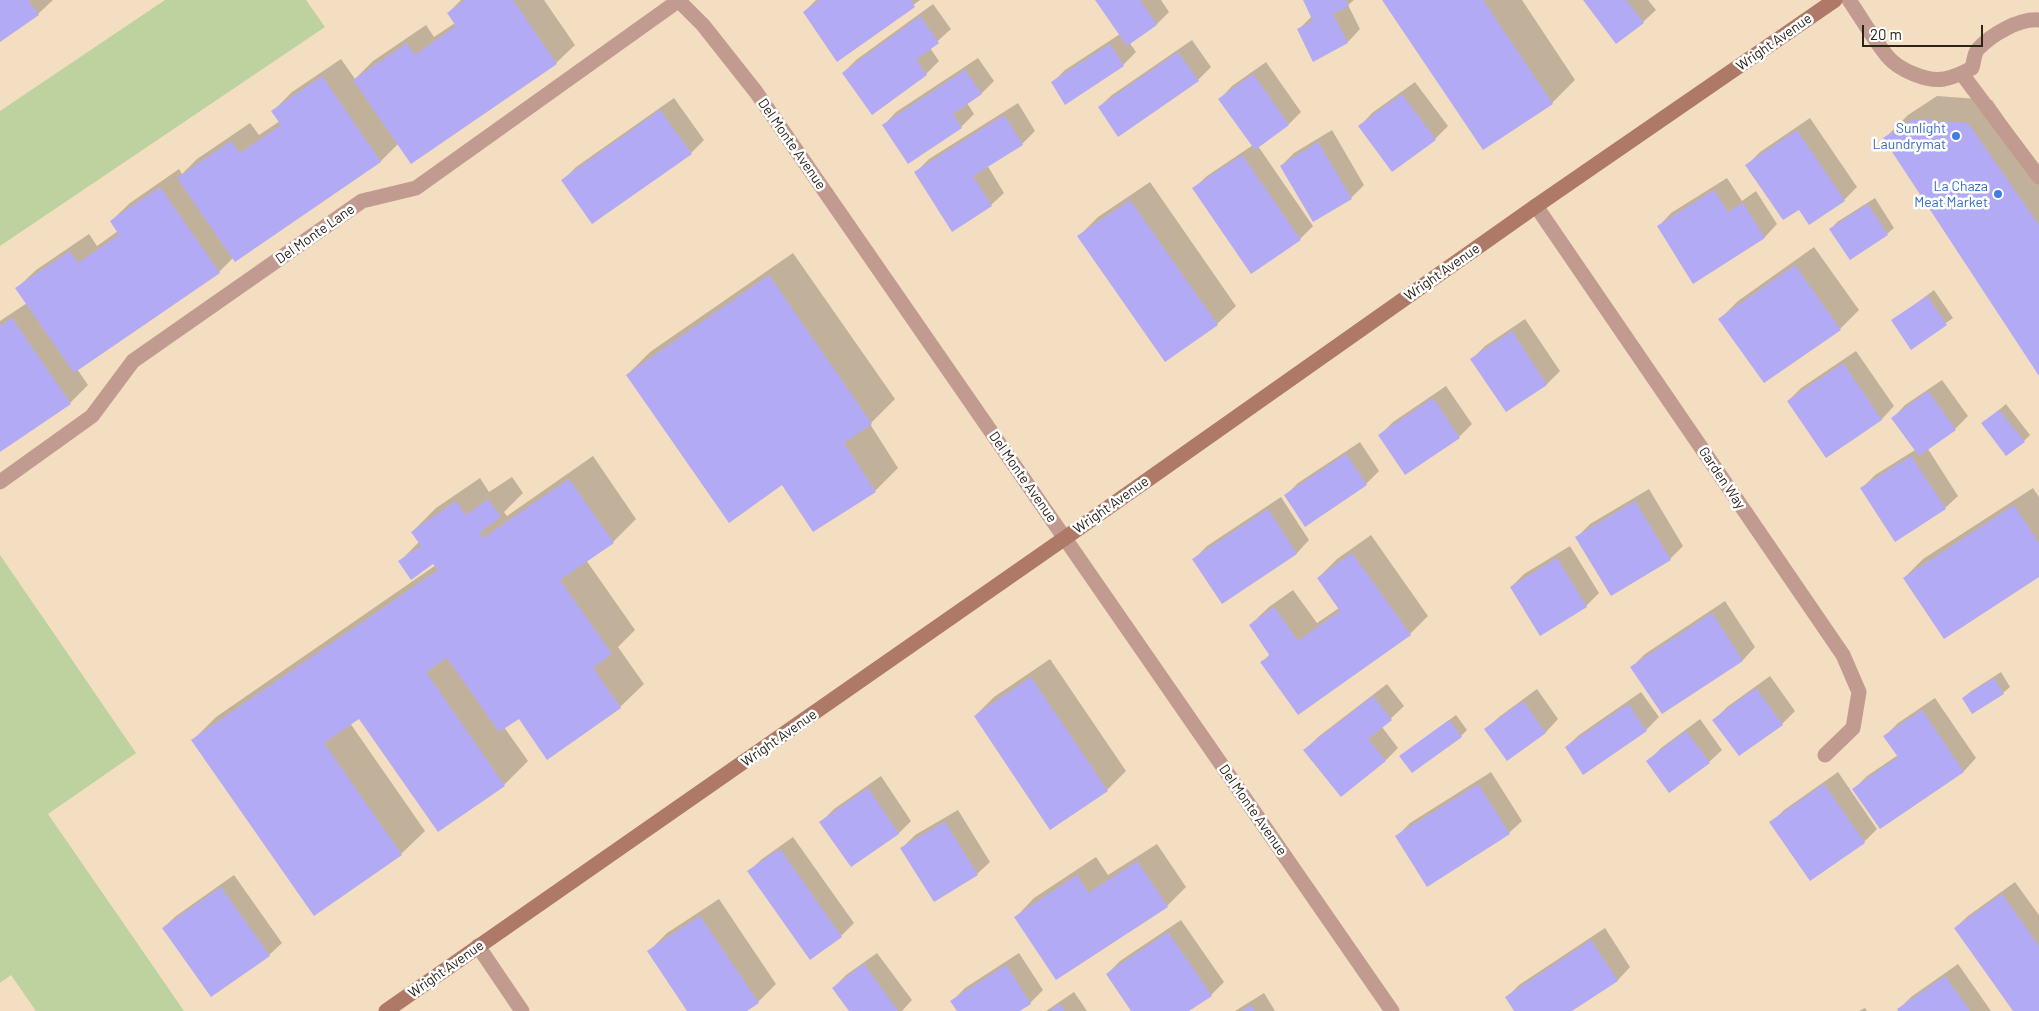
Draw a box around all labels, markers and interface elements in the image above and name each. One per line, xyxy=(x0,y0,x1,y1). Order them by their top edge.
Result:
street label: Wright Avenue xyxy=(1733,10,1815,74)
scale bar xyxy=(1864,15,1985,47)
text: 20 m xyxy=(1870,25,1902,43)
street label: Del Monte Avenue xyxy=(754,95,830,193)
place label: Sunlight Laundrymat xyxy=(1873,120,1946,152)
marker: Sunlight Laundrymat xyxy=(1950,130,1962,142)
place label: La Chaza Meat Market xyxy=(1914,178,1988,210)
marker: La Chaza Meat Market xyxy=(1992,188,2004,200)
street label: Del Monte Lane xyxy=(272,201,358,267)
street label: Wright Avenue xyxy=(1401,240,1483,304)
street label: Del Monte Avenue xyxy=(985,428,1061,526)
street label: Garden Way xyxy=(1695,444,1749,512)
street label: Wright Avenue xyxy=(1070,473,1152,537)
street label: Wright Avenue xyxy=(738,706,820,770)
street label: Del Monte Avenue xyxy=(1215,761,1291,859)
street label: Wright Avenue xyxy=(405,937,487,1001)

